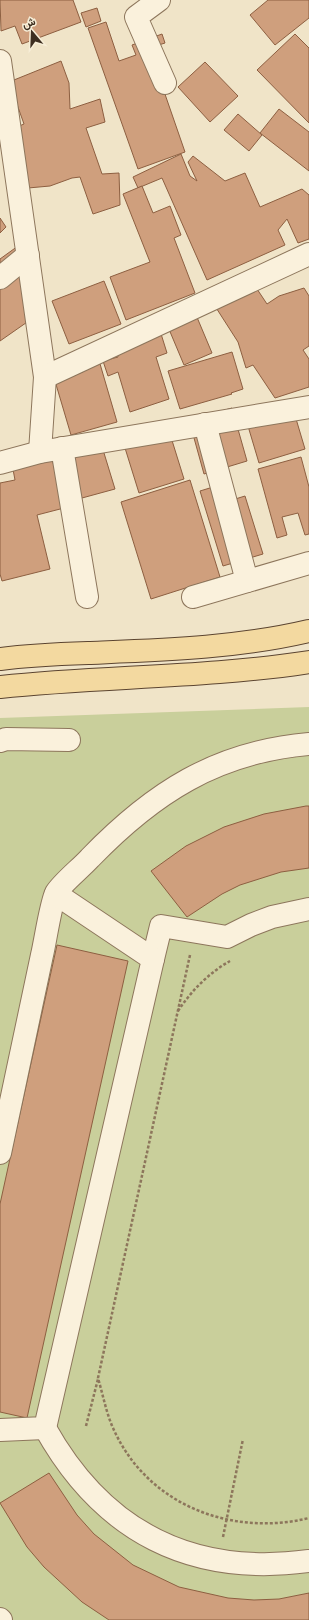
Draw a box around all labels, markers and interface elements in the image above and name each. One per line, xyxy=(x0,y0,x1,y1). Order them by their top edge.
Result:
north arrow xyxy=(12,12,52,52)
text: ش xyxy=(20,14,37,31)

